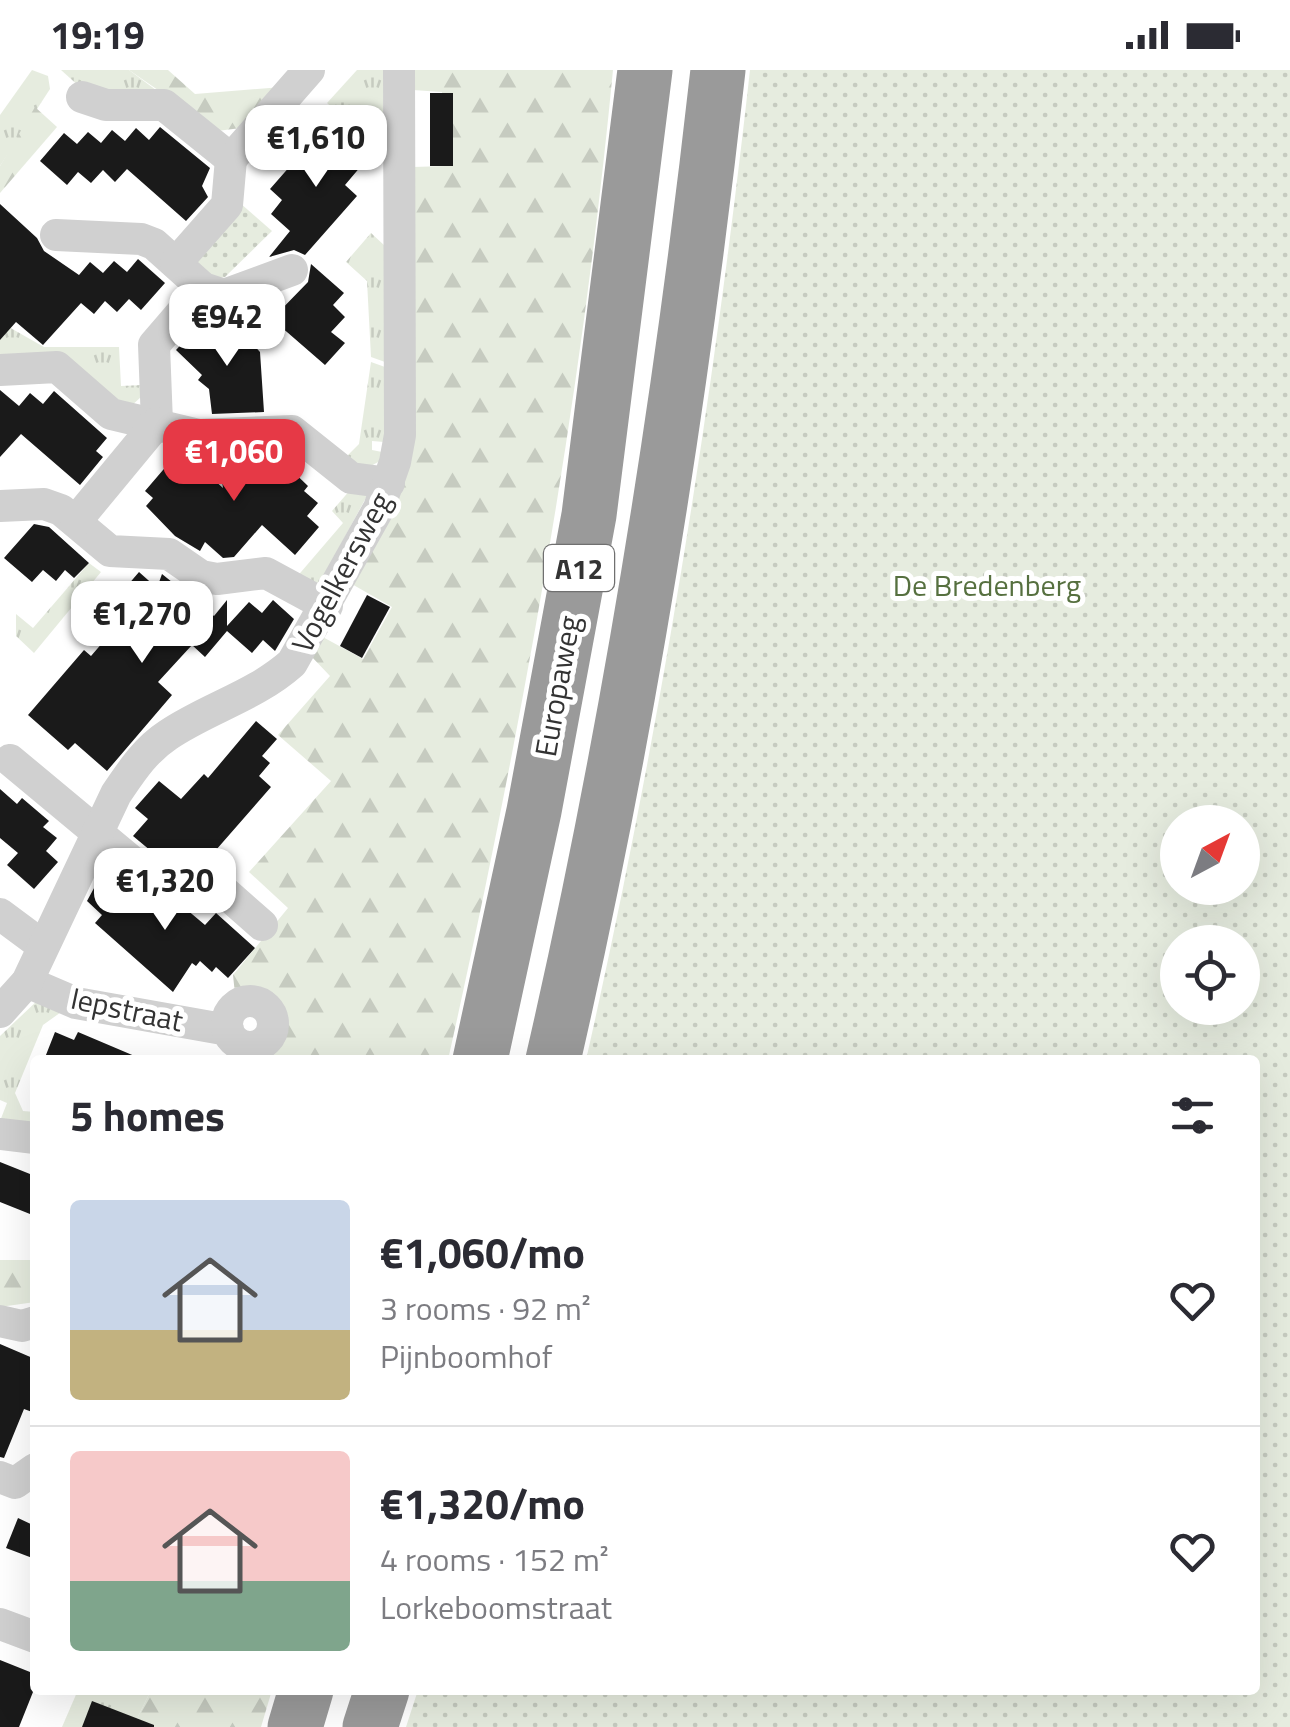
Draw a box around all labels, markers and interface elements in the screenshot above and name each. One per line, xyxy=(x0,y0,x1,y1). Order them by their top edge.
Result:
text: 19:19 xyxy=(50,6,145,64)
pin: €1,610 xyxy=(235,105,397,190)
text: €1,610 xyxy=(267,113,365,161)
pin: €942 xyxy=(168,284,286,369)
text: €942 xyxy=(191,292,263,340)
pin: €1,060 xyxy=(153,419,315,504)
text: €1,060 xyxy=(185,427,283,475)
street label: Vogelkersweg xyxy=(279,483,403,661)
road number: A12 xyxy=(544,545,614,591)
park label: De Bredenberg xyxy=(893,562,1081,608)
pin: €1,270 xyxy=(61,581,223,666)
text: €1,270 xyxy=(93,589,191,637)
street label: Europaweg xyxy=(522,612,592,760)
north arrow xyxy=(1160,805,1260,905)
map controls xyxy=(1160,805,1260,1025)
pin: €1,320 xyxy=(84,848,246,933)
text: €1,320 xyxy=(116,856,214,904)
button: locate xyxy=(1160,925,1260,1025)
street label: Iepstraat xyxy=(67,975,188,1043)
text: 5 homes xyxy=(70,1083,225,1147)
icon: filters xyxy=(1165,1088,1220,1143)
text: €1,060/mo xyxy=(380,1220,585,1284)
icon: home xyxy=(150,1240,270,1360)
icon: heart xyxy=(1165,1273,1220,1328)
text: 3 rooms · 92 m² xyxy=(380,1284,591,1332)
text: Pijnboomhof xyxy=(380,1332,552,1380)
text: €1,320/mo xyxy=(380,1471,585,1535)
icon: home xyxy=(150,1491,270,1611)
icon: heart xyxy=(1165,1524,1220,1579)
text: 4 rooms · 152 m² xyxy=(380,1535,609,1583)
text: Lorkeboomstraat xyxy=(380,1583,612,1631)

